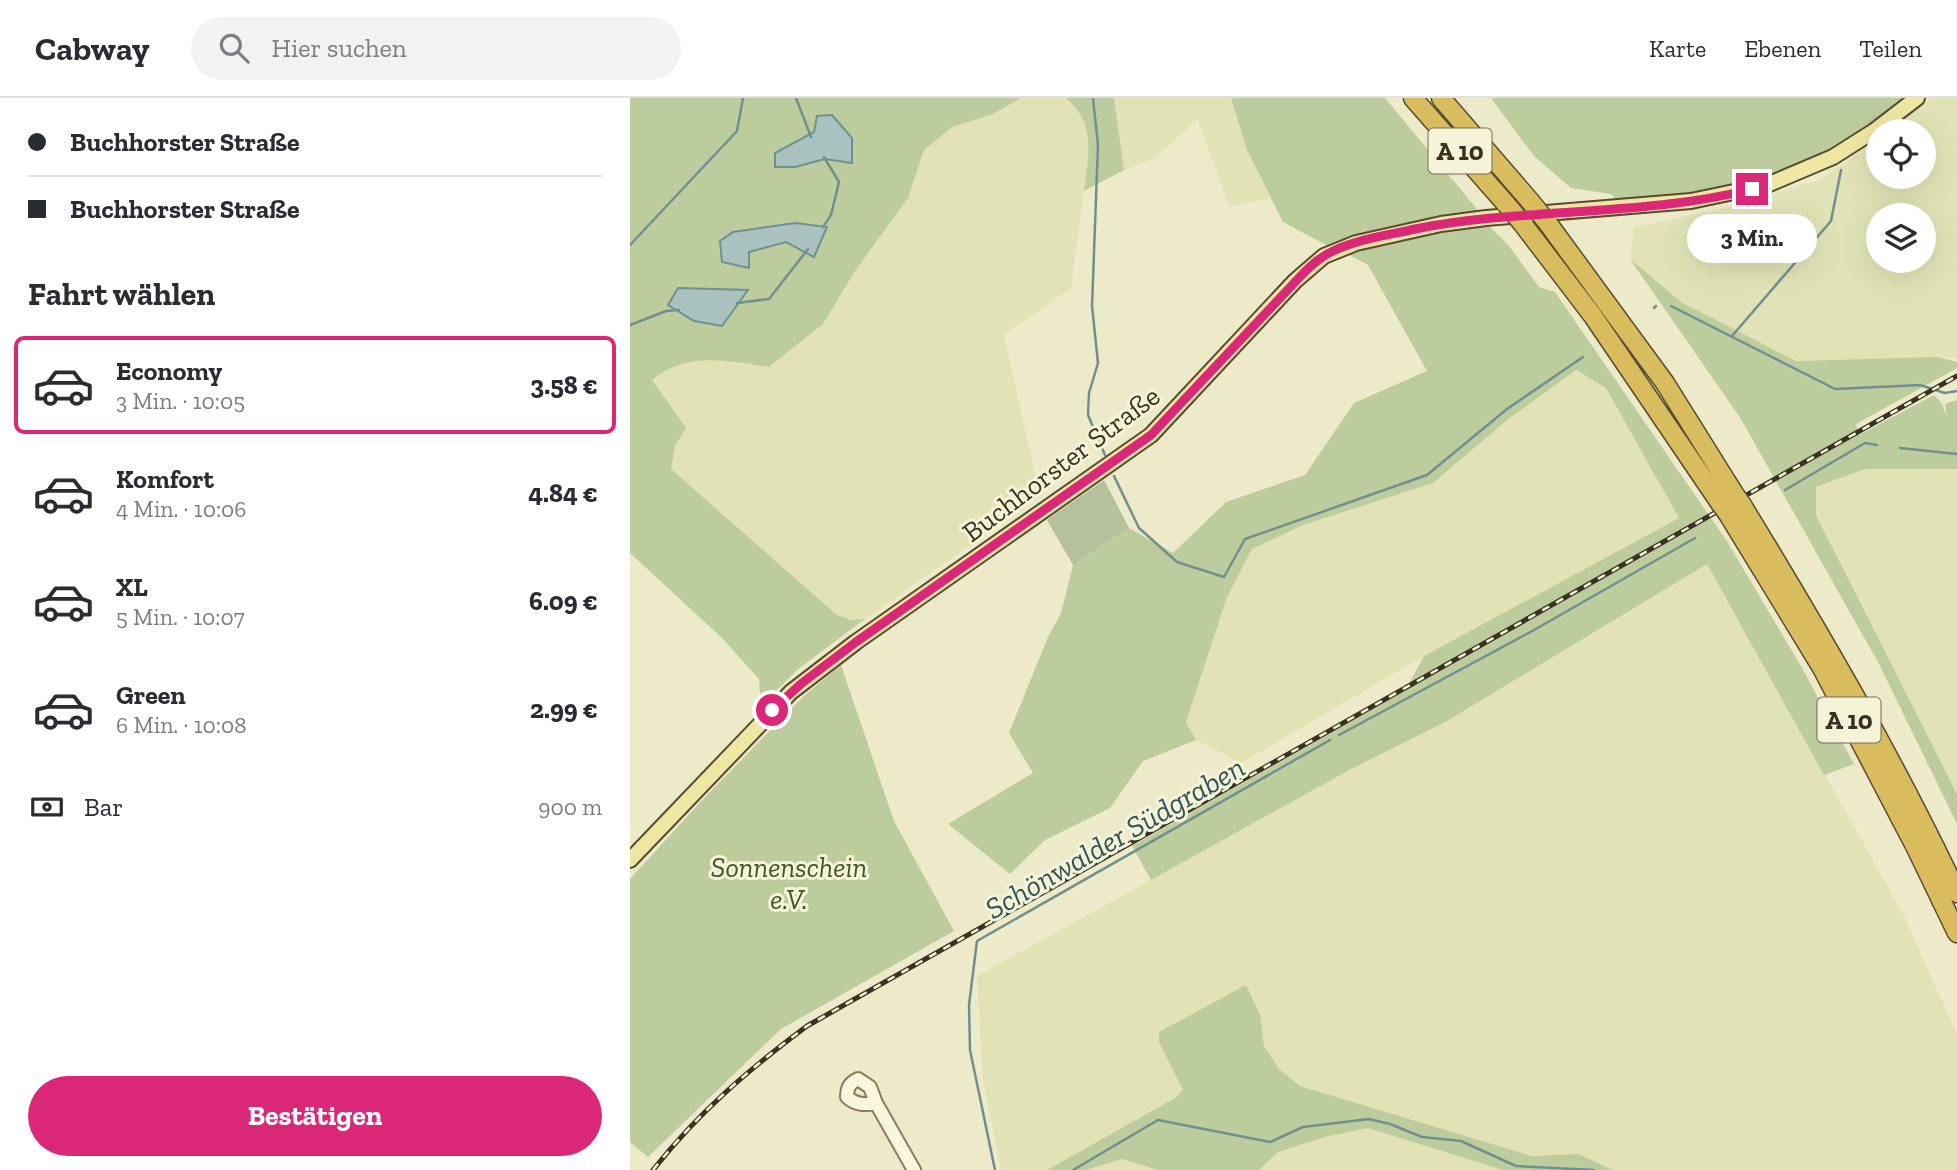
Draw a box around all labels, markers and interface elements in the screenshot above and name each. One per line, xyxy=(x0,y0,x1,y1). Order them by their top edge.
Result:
search box xyxy=(191,17,681,80)
text: Cabway xyxy=(35,29,149,68)
icon: search xyxy=(215,29,253,67)
text: Hier suchen xyxy=(271,32,407,64)
text: Karte xyxy=(1649,34,1706,63)
text: Ebenen xyxy=(1744,34,1821,63)
text: Teilen xyxy=(1859,34,1922,63)
map controls xyxy=(1866,119,1936,273)
button: locate xyxy=(1866,119,1936,189)
text: Buchhorster Straße xyxy=(70,126,299,158)
road number: A 10 xyxy=(1428,128,1492,174)
route end xyxy=(1736,173,1768,205)
text: Buchhorster Straße xyxy=(70,193,299,225)
button: layers xyxy=(1866,203,1936,273)
callout: 3 Min. xyxy=(1687,214,1817,262)
text: 3 Min. xyxy=(1721,224,1783,252)
text: Fahrt wählen xyxy=(28,275,215,313)
icon: car xyxy=(32,354,95,417)
text: Economy xyxy=(116,355,222,387)
text: 3.58 € xyxy=(530,369,598,401)
street label: Buchhorster Straße xyxy=(956,379,1166,549)
text: 3 Min. · 10:05 xyxy=(116,387,245,415)
icon: car xyxy=(32,462,95,525)
text: Komfort xyxy=(116,463,214,495)
text: 4.84 € xyxy=(528,477,598,509)
text: 4 Min. · 10:06 xyxy=(116,495,247,523)
icon: car xyxy=(32,570,95,633)
text: XL xyxy=(116,571,148,603)
text: 6.09 € xyxy=(529,585,598,617)
text: 5 Min. · 10:07 xyxy=(116,603,245,631)
icon: car xyxy=(32,678,95,741)
text: Green xyxy=(116,679,186,711)
text: 2.99 € xyxy=(530,693,598,725)
route start xyxy=(756,694,788,726)
road number: A 10 xyxy=(1818,698,1880,742)
text: 6 Min. · 10:08 xyxy=(116,711,247,739)
water label: Schönwalder Südgraben xyxy=(979,749,1251,927)
icon: cash xyxy=(28,788,66,826)
text: Bar xyxy=(84,791,123,823)
text: 900 m xyxy=(538,793,602,821)
park label: Sonnenschein e.V. xyxy=(711,851,867,916)
button: Bestätigen xyxy=(28,1076,602,1156)

